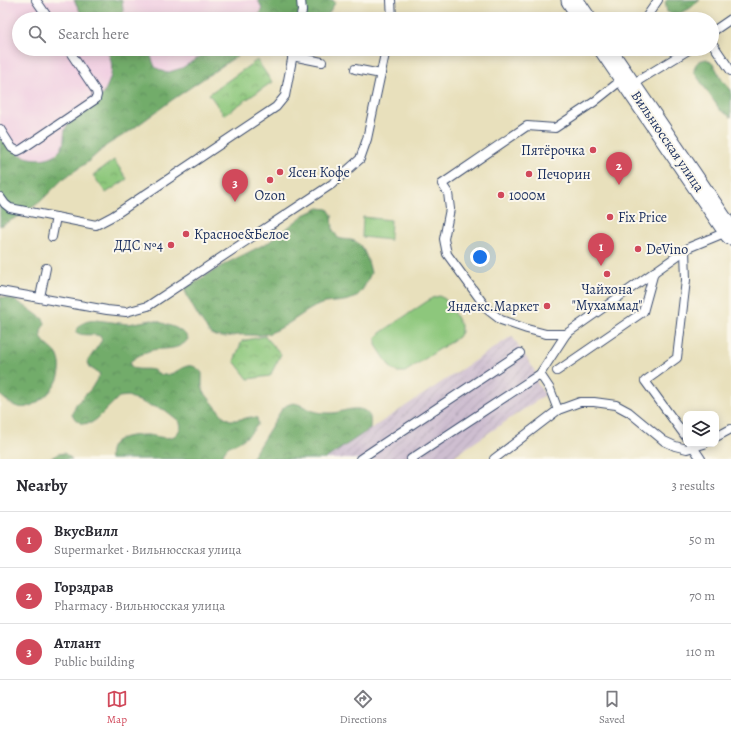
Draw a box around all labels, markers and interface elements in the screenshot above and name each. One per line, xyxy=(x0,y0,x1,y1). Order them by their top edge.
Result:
search box xyxy=(12,12,719,56)
icon: search xyxy=(26,23,48,45)
text: Search here xyxy=(58,24,129,44)
street label: Вильнюсская улица xyxy=(627,87,709,196)
place label: Пятёрочка xyxy=(521,141,586,160)
marker: Пятёрочка xyxy=(588,145,598,155)
pin: 2 xyxy=(606,152,632,185)
place label: Ясен Кофе xyxy=(288,163,350,182)
place label: Печорин xyxy=(537,165,591,184)
marker: Ясен Кофе xyxy=(275,167,285,177)
pin: 3 xyxy=(222,169,248,202)
marker: Печорин xyxy=(524,169,534,179)
marker: Ozon xyxy=(265,175,275,185)
place label: Ozon xyxy=(255,186,286,205)
place label: 1000м xyxy=(509,186,546,205)
marker: 1000м xyxy=(496,190,506,200)
place label: Fix Price xyxy=(618,208,667,227)
marker: Fix Price xyxy=(605,212,615,222)
place label: Красное&Белое xyxy=(194,225,289,244)
marker: Красное&Белое xyxy=(181,229,191,239)
pin: 1 xyxy=(588,233,614,266)
place label: ДДС №4 xyxy=(114,236,163,255)
marker: ДДС №4 xyxy=(166,240,176,250)
place label: DeVino xyxy=(646,240,688,259)
marker: DeVino xyxy=(633,244,643,254)
your location xyxy=(470,247,490,267)
marker: Чайхона "Мухаммад" xyxy=(602,269,612,279)
place label: Чайхона "Мухаммад" xyxy=(572,280,642,315)
place label: Яндекс.Маркет xyxy=(447,297,539,316)
marker: Яндекс.Маркет xyxy=(542,301,552,311)
map controls xyxy=(683,411,719,447)
button: layers xyxy=(683,411,719,447)
text: Nearby xyxy=(16,474,67,497)
text: 3 results xyxy=(671,477,715,494)
text: ВкусВилл xyxy=(54,521,118,541)
text: 1 xyxy=(27,531,31,548)
text: 50 m xyxy=(689,531,715,548)
text: Supermarket · Вильнюсская улица xyxy=(54,541,242,558)
text: Горздрав xyxy=(54,577,113,597)
text: 2 xyxy=(26,587,32,604)
text: 70 m xyxy=(689,587,715,604)
text: Pharmacy · Вильнюсская улица xyxy=(54,597,225,614)
text: Атлант xyxy=(54,633,101,653)
text: 3 xyxy=(26,643,32,660)
text: 110 m xyxy=(686,643,715,660)
text: Public building xyxy=(54,653,134,670)
tab: Map xyxy=(106,688,128,727)
tab: Directions xyxy=(340,688,387,727)
tab: Saved xyxy=(599,688,625,727)

